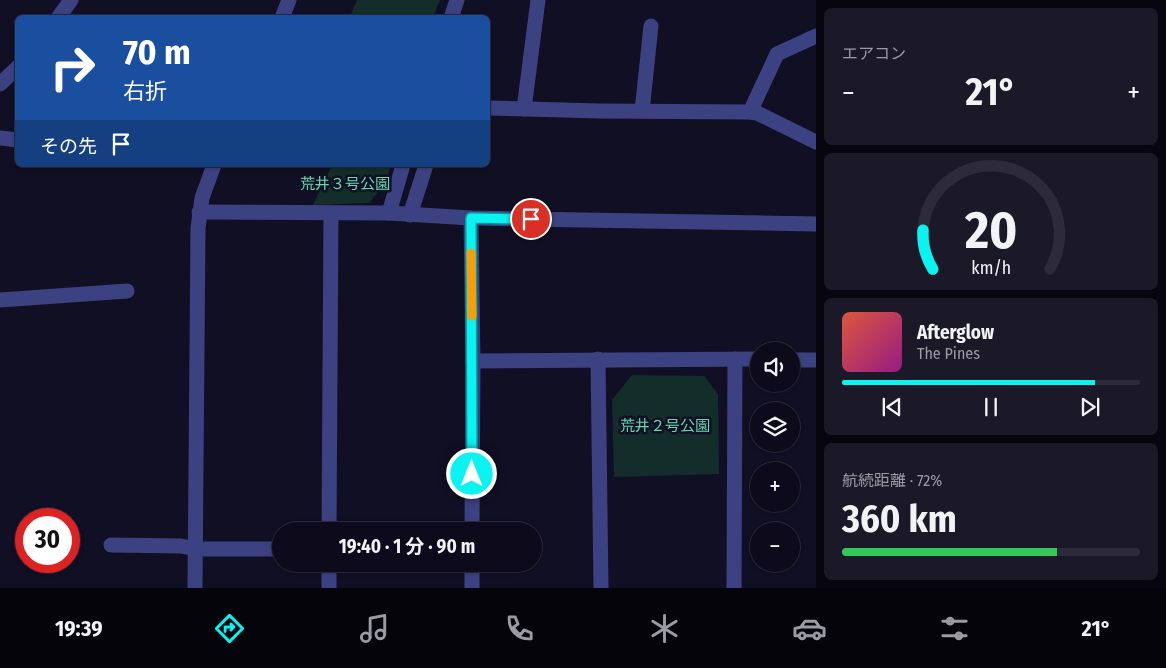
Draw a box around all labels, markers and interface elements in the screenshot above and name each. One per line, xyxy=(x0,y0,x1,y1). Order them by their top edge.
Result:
text: 70 m xyxy=(123,31,191,73)
icon: right xyxy=(40,35,105,100)
text: エアコン xyxy=(842,44,906,63)
text: 21° xyxy=(966,69,1016,115)
text: − xyxy=(842,76,855,109)
text: + xyxy=(1127,76,1140,109)
text: 右折 xyxy=(123,78,167,105)
icon: arrive xyxy=(107,130,135,158)
text: その先 xyxy=(40,135,97,158)
park label: 荒井３号公園 xyxy=(300,175,390,193)
pin xyxy=(510,198,552,240)
text: 20 xyxy=(964,199,1017,262)
icon: arrive xyxy=(517,205,545,233)
text: km/h xyxy=(971,257,1011,279)
text: Afterglow xyxy=(917,321,994,344)
map controls xyxy=(750,342,800,572)
button: sound xyxy=(750,342,800,392)
text: The Pines xyxy=(917,344,980,363)
icon: previous xyxy=(878,393,906,421)
icon: pause xyxy=(977,393,1005,421)
icon: next xyxy=(1076,393,1104,421)
button: layers xyxy=(750,402,800,452)
park label: 荒井２号公園 xyxy=(620,417,710,435)
position arrow xyxy=(445,447,497,499)
button: + xyxy=(750,462,800,512)
text: 航続距離 · 72% xyxy=(842,471,942,490)
text: 360 km xyxy=(842,496,957,542)
speed limit sign: 30 xyxy=(15,508,80,573)
button: − xyxy=(750,522,800,572)
text: 19:40 · 1 分 · 90 m xyxy=(339,535,475,558)
icon: directions xyxy=(212,611,247,646)
icon: music xyxy=(357,611,392,646)
icon: phone xyxy=(502,611,537,646)
icon: climate xyxy=(647,611,682,646)
icon: car xyxy=(792,611,827,646)
icon: filters xyxy=(937,611,972,646)
text: 19:39 xyxy=(55,615,103,642)
text: 21° xyxy=(1082,615,1111,642)

